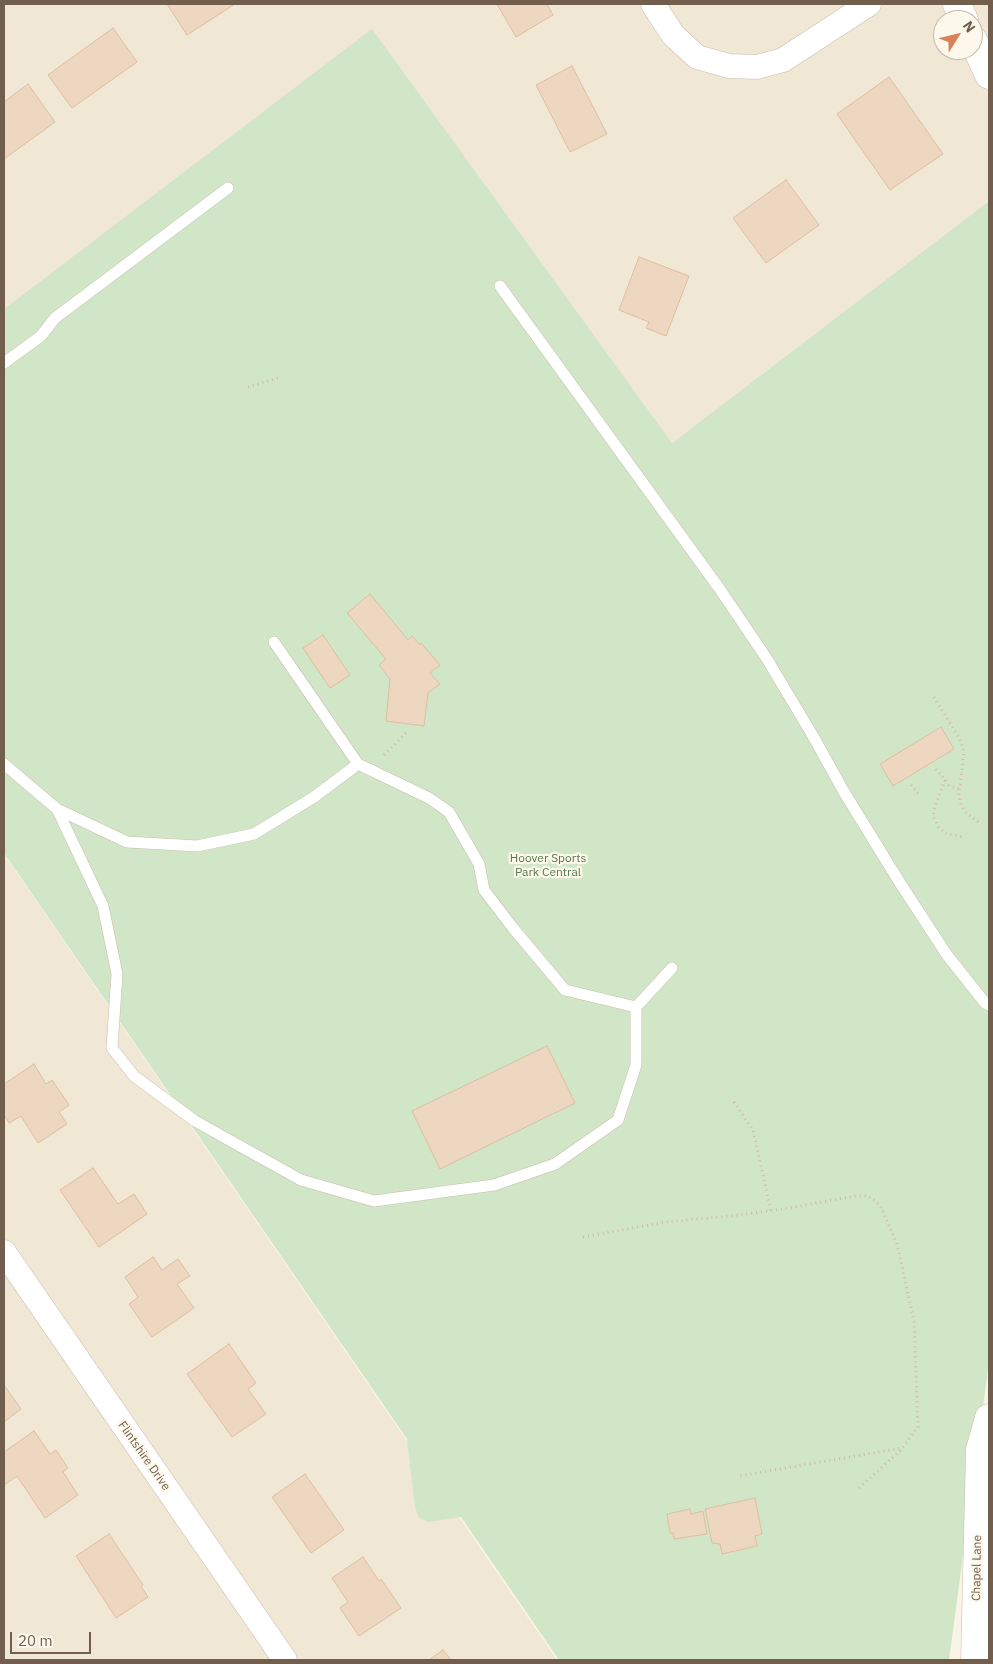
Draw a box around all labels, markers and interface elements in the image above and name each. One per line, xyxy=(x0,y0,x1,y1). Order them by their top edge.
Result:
north arrow xyxy=(933,10,983,60)
text: N xyxy=(959,17,980,36)
park label: Hoover Sports Park Central xyxy=(510,852,586,880)
street label: Flintshire Drive xyxy=(115,1419,173,1493)
street label: Chapel Lane xyxy=(969,1535,985,1601)
scale bar xyxy=(12,1622,94,1654)
text: 20 m xyxy=(18,1631,53,1650)

